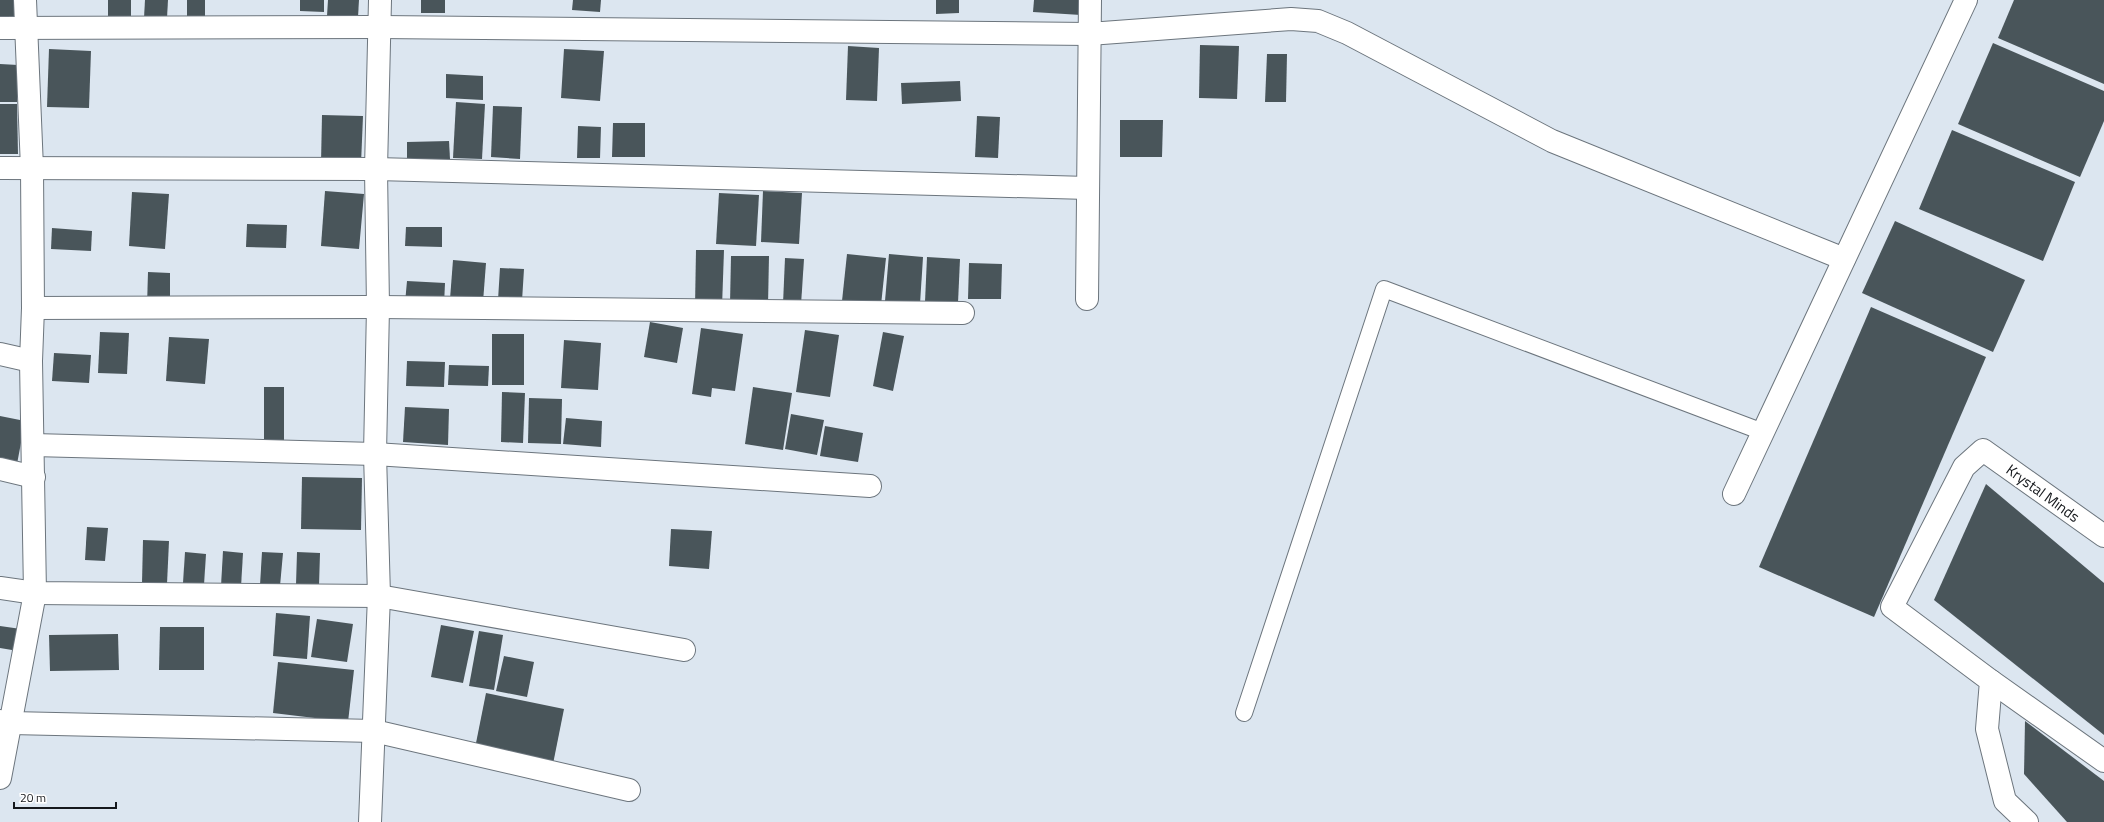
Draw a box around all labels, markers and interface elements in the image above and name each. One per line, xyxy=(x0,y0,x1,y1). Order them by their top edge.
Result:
street label: Krystal Minds xyxy=(2001,458,2085,528)
scale bar xyxy=(14,784,116,810)
text: 20 m xyxy=(20,788,46,807)

